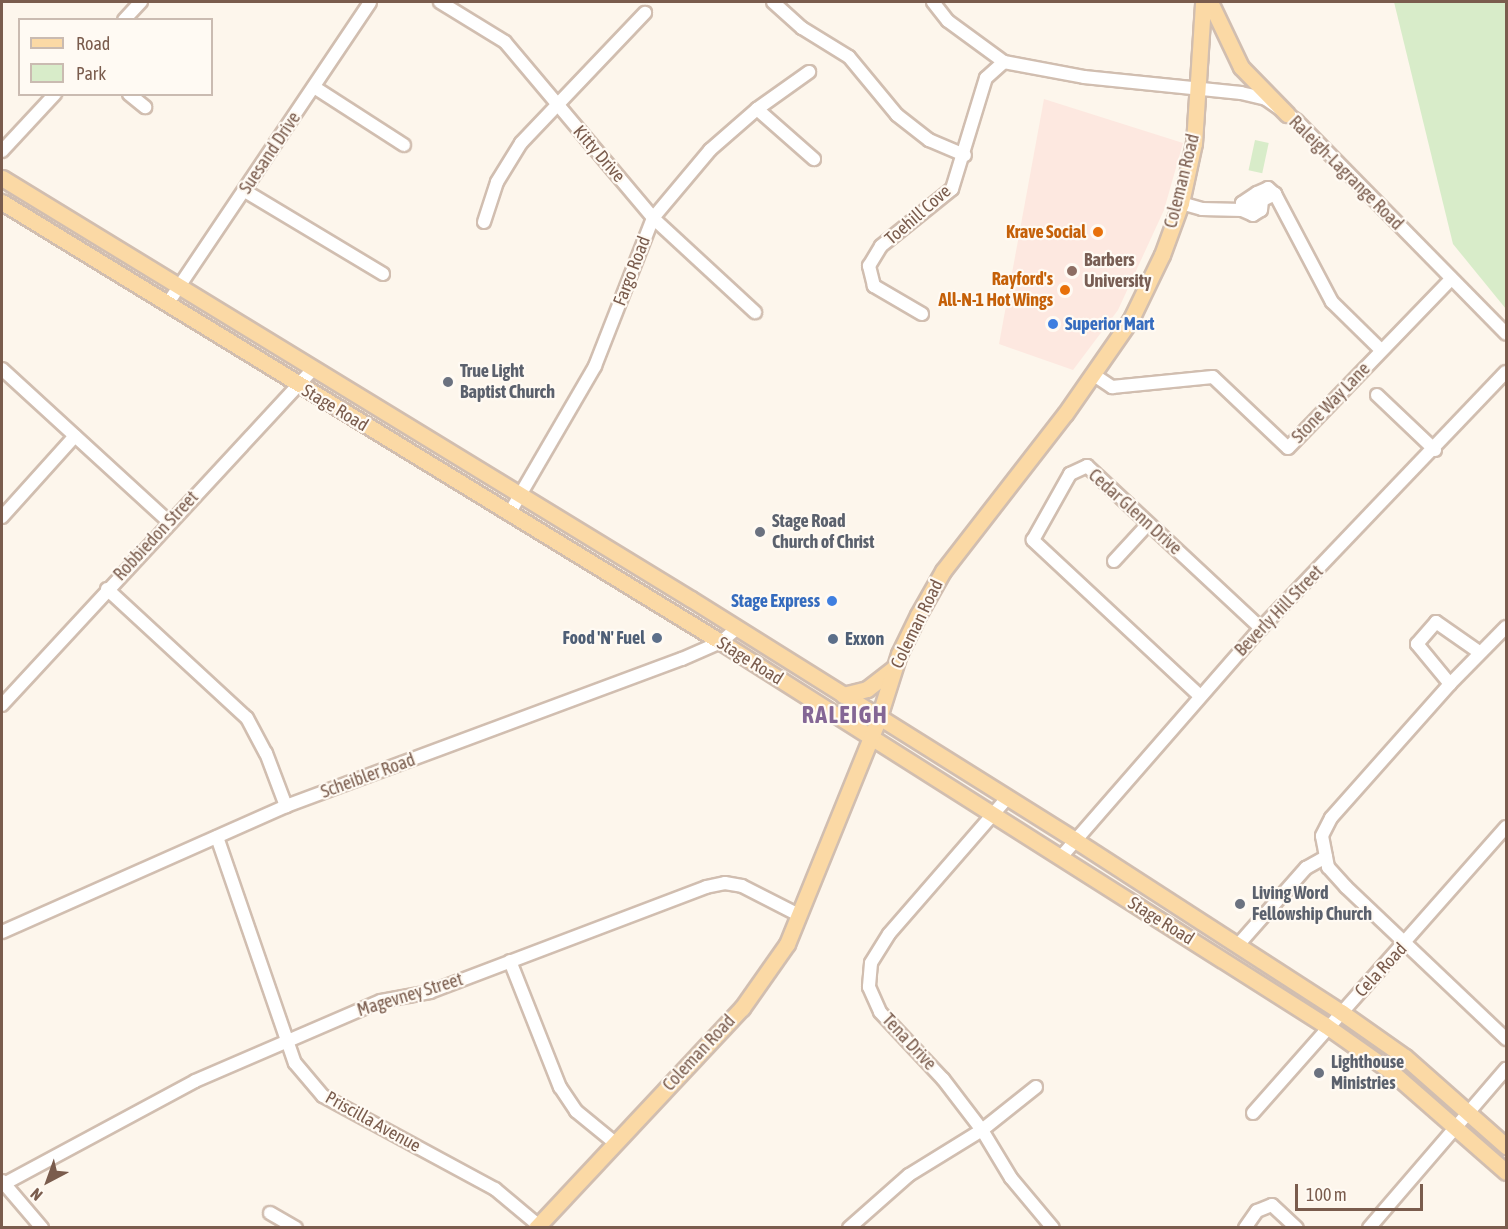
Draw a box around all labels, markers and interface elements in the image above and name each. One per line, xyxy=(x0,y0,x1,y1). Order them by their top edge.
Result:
legend xyxy=(18,18,213,96)
text: Road xyxy=(76,33,110,54)
text: Park xyxy=(76,63,106,84)
street label: Suesand Drive xyxy=(235,108,305,198)
street label: Raleigh-Lagrange Road xyxy=(1284,111,1408,235)
street label: Kitty Drive xyxy=(568,121,630,187)
street label: Coleman Road xyxy=(1160,132,1204,230)
street label: Toehill Cove xyxy=(881,181,955,249)
place label: Krave Social xyxy=(1006,221,1086,243)
marker: Krave Social xyxy=(1091,225,1105,239)
street label: Fargo Road xyxy=(609,233,655,309)
place label: Barbers University xyxy=(1084,250,1151,292)
marker: Barbers University xyxy=(1065,264,1079,278)
place label: Rayford's All-N-1 Hot Wings xyxy=(938,269,1053,312)
marker: Rayford's All-N-1 Hot Wings xyxy=(1058,283,1072,297)
place label: Superior Mart xyxy=(1065,313,1154,335)
marker: Superior Mart xyxy=(1046,317,1060,331)
street label: Stone Way Lane xyxy=(1287,358,1375,448)
place label: True Light Baptist Church xyxy=(460,361,555,404)
marker: True Light Baptist Church xyxy=(441,375,455,389)
street label: Stage Road xyxy=(298,380,372,436)
street label: Cedar Glenn Drive xyxy=(1084,464,1186,560)
street label: Robbiedon Street xyxy=(109,487,203,585)
place label: Stage Road Church of Christ xyxy=(772,511,874,554)
marker: Stage Road Church of Christ xyxy=(753,525,767,539)
street label: Beverly Hill Street xyxy=(1230,561,1328,661)
street label: Coleman Road xyxy=(886,576,948,672)
place label: Stage Express xyxy=(731,590,820,612)
marker: Stage Express xyxy=(825,594,839,608)
place label: Food 'N' Fuel xyxy=(562,627,645,649)
place label: Exxon xyxy=(845,628,884,650)
marker: Food 'N' Fuel xyxy=(650,631,664,645)
street label: Stage Road xyxy=(713,632,787,690)
marker: Exxon xyxy=(826,632,840,646)
district label: RALEIGH xyxy=(802,701,888,729)
street label: Scheibler Road xyxy=(318,749,418,803)
place label: Living Word Fellowship Church xyxy=(1252,883,1372,926)
street label: Stage Road xyxy=(1124,892,1198,950)
marker: Living Word Fellowship Church xyxy=(1233,897,1247,911)
street label: Cela Road xyxy=(1351,938,1411,1002)
street label: Magevney Street xyxy=(355,969,465,1021)
street label: Tena Drive xyxy=(877,1009,941,1075)
street label: Coleman Road xyxy=(658,1010,740,1096)
place label: Lighthouse Ministries xyxy=(1331,1052,1404,1094)
marker: Lighthouse Ministries xyxy=(1312,1066,1326,1080)
street label: Priscilla Avenue xyxy=(322,1087,424,1157)
north arrow xyxy=(18,1151,78,1211)
scale bar xyxy=(1298,1172,1426,1210)
text: 100 m xyxy=(1306,1184,1347,1205)
text: N xyxy=(27,1185,46,1204)

